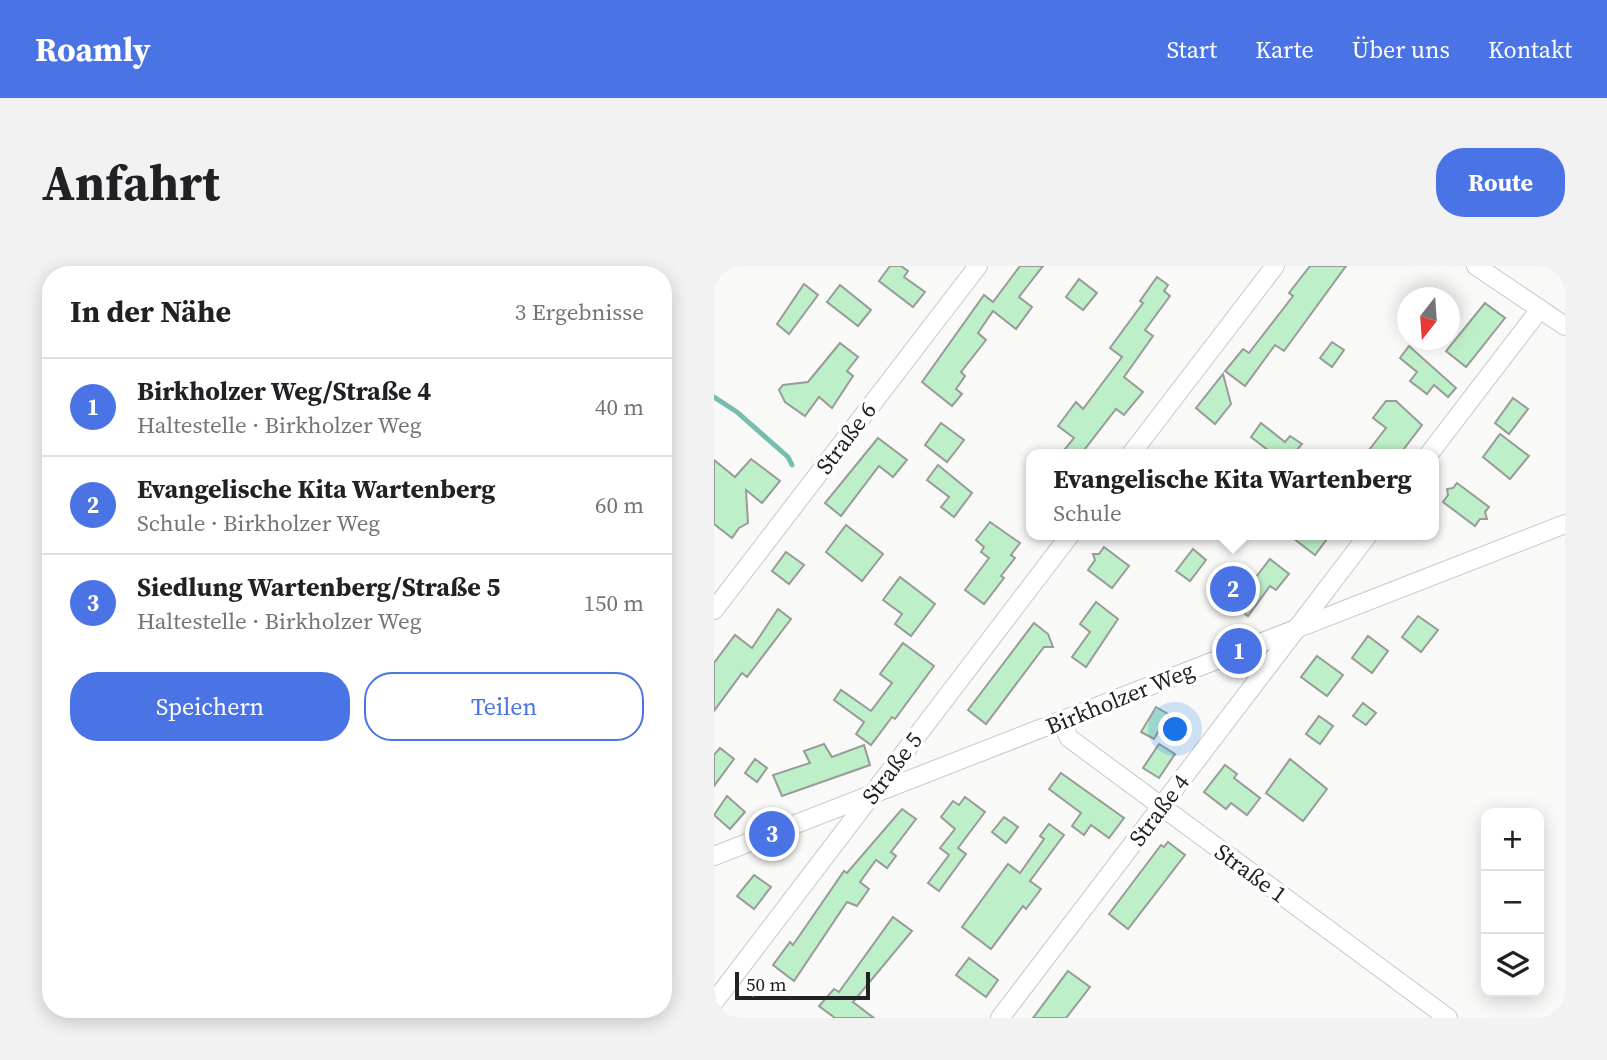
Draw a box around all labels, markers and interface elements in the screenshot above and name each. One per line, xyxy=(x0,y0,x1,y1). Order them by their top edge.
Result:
text: Roamly xyxy=(35,27,151,72)
text: Start xyxy=(1167,33,1217,66)
text: Karte xyxy=(1255,33,1314,66)
text: Über uns xyxy=(1352,33,1450,66)
text: Kontakt xyxy=(1488,33,1572,66)
button: Route xyxy=(1436,148,1565,217)
text: Anfahrt xyxy=(42,149,220,216)
north arrow xyxy=(1397,287,1460,350)
text: In der Nähe xyxy=(70,291,231,332)
text: 3 Ergebnisse xyxy=(515,296,644,328)
text: Birkholzer Weg/Straße 4 xyxy=(137,373,431,409)
text: 1 xyxy=(87,391,99,423)
text: 40 m xyxy=(595,391,644,423)
street label: Straße 6 xyxy=(808,395,884,481)
text: Haltestelle · Birkholzer Weg xyxy=(137,409,422,441)
popup xyxy=(1026,449,1439,540)
text: Evangelische Kita Wartenberg xyxy=(1053,461,1412,497)
text: Evangelische Kita Wartenberg xyxy=(137,471,495,507)
text: 2 xyxy=(87,489,99,521)
text: 60 m xyxy=(595,489,644,521)
text: Schule xyxy=(1053,497,1122,529)
text: Schule · Birkholzer Weg xyxy=(137,507,380,539)
pin: 2 xyxy=(1210,563,1256,615)
text: Siedlung Wartenberg/Straße 5 xyxy=(137,569,500,605)
text: 3 xyxy=(87,587,99,619)
text: 150 m xyxy=(583,587,644,619)
text: Haltestelle · Birkholzer Weg xyxy=(137,605,422,637)
pin: 1 xyxy=(1216,625,1262,677)
street label: Birkholzer Weg xyxy=(1041,654,1199,742)
button: Speichern xyxy=(70,672,350,741)
button: Teilen xyxy=(364,672,644,741)
your location xyxy=(1158,712,1192,746)
street label: Straße 5 xyxy=(854,725,930,811)
street label: Straße 4 xyxy=(1121,767,1197,853)
pin: 3 xyxy=(749,808,795,860)
map controls xyxy=(1481,808,1544,997)
button: + xyxy=(1481,808,1544,871)
street label: Straße 1 xyxy=(1208,836,1294,910)
button: − xyxy=(1481,871,1544,934)
button: layers xyxy=(1481,934,1544,997)
scale bar xyxy=(735,969,870,1001)
text: 50 m xyxy=(746,971,787,997)

